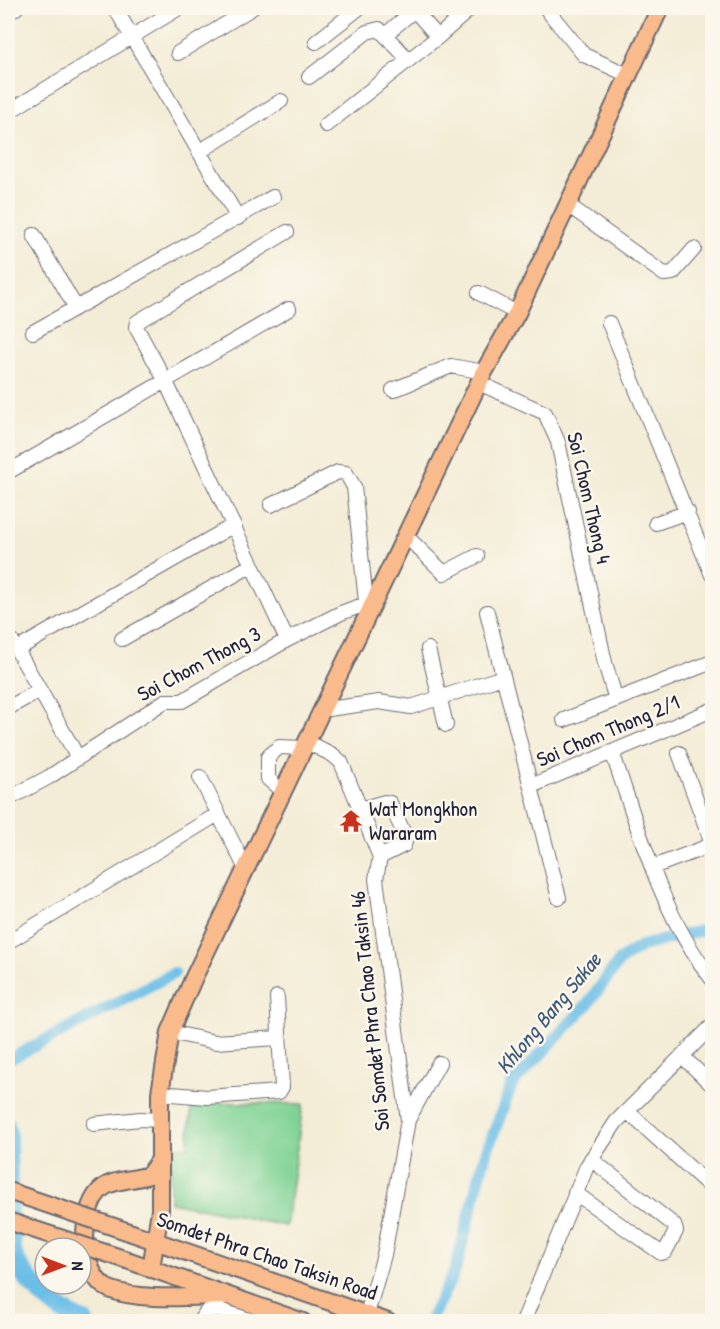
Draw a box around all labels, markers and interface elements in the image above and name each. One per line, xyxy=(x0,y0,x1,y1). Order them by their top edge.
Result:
street label: Soi Chom Thong 4 xyxy=(560,429,619,567)
street label: Soi Chom Thong 3 xyxy=(132,619,265,708)
street label: Soi Chom Thong 2/1 xyxy=(532,687,684,774)
place label: Wat Mongkhon Wararam xyxy=(369,794,478,847)
temple icon: Wat Mongkhon Wararam xyxy=(338,808,364,834)
street label: Soi Somdet Phra Chao Taksin 46 xyxy=(343,890,397,1132)
water label: Khlong Bang Sakae xyxy=(488,945,609,1080)
street label: Somdet Phra Chao Taksin Road xyxy=(153,1204,381,1307)
north arrow xyxy=(33,1236,93,1296)
text: N xyxy=(67,1262,89,1271)

